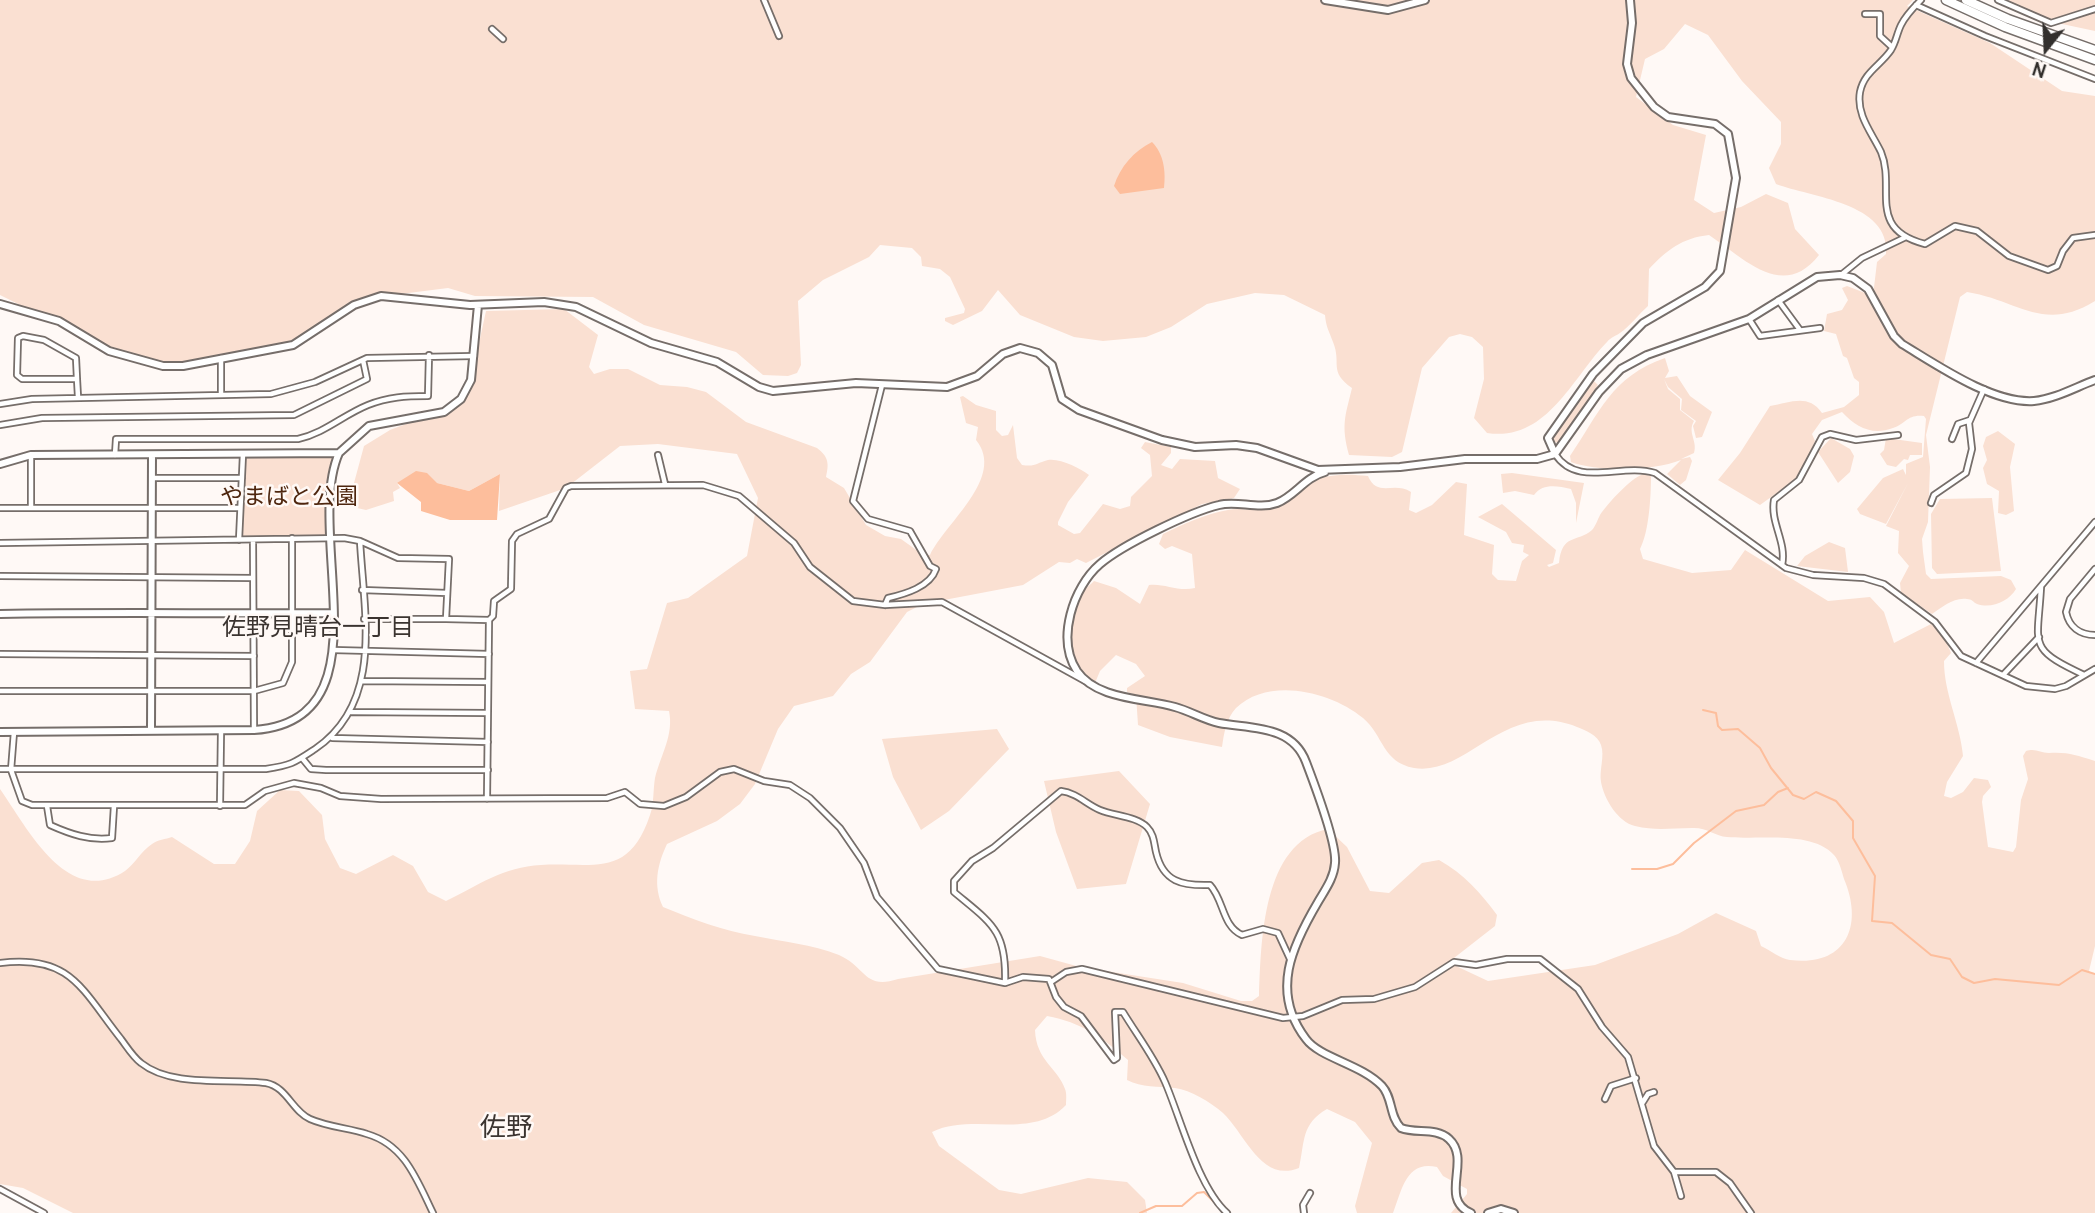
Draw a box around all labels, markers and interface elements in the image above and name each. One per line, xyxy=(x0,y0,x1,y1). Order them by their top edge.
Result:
north arrow xyxy=(2011,14,2081,84)
text: N xyxy=(2029,56,2049,82)
park label: やまばと公園 xyxy=(220,483,358,511)
district label: 佐野見晴台一丁目 xyxy=(222,614,414,642)
district label: 佐野 xyxy=(480,1112,532,1144)

